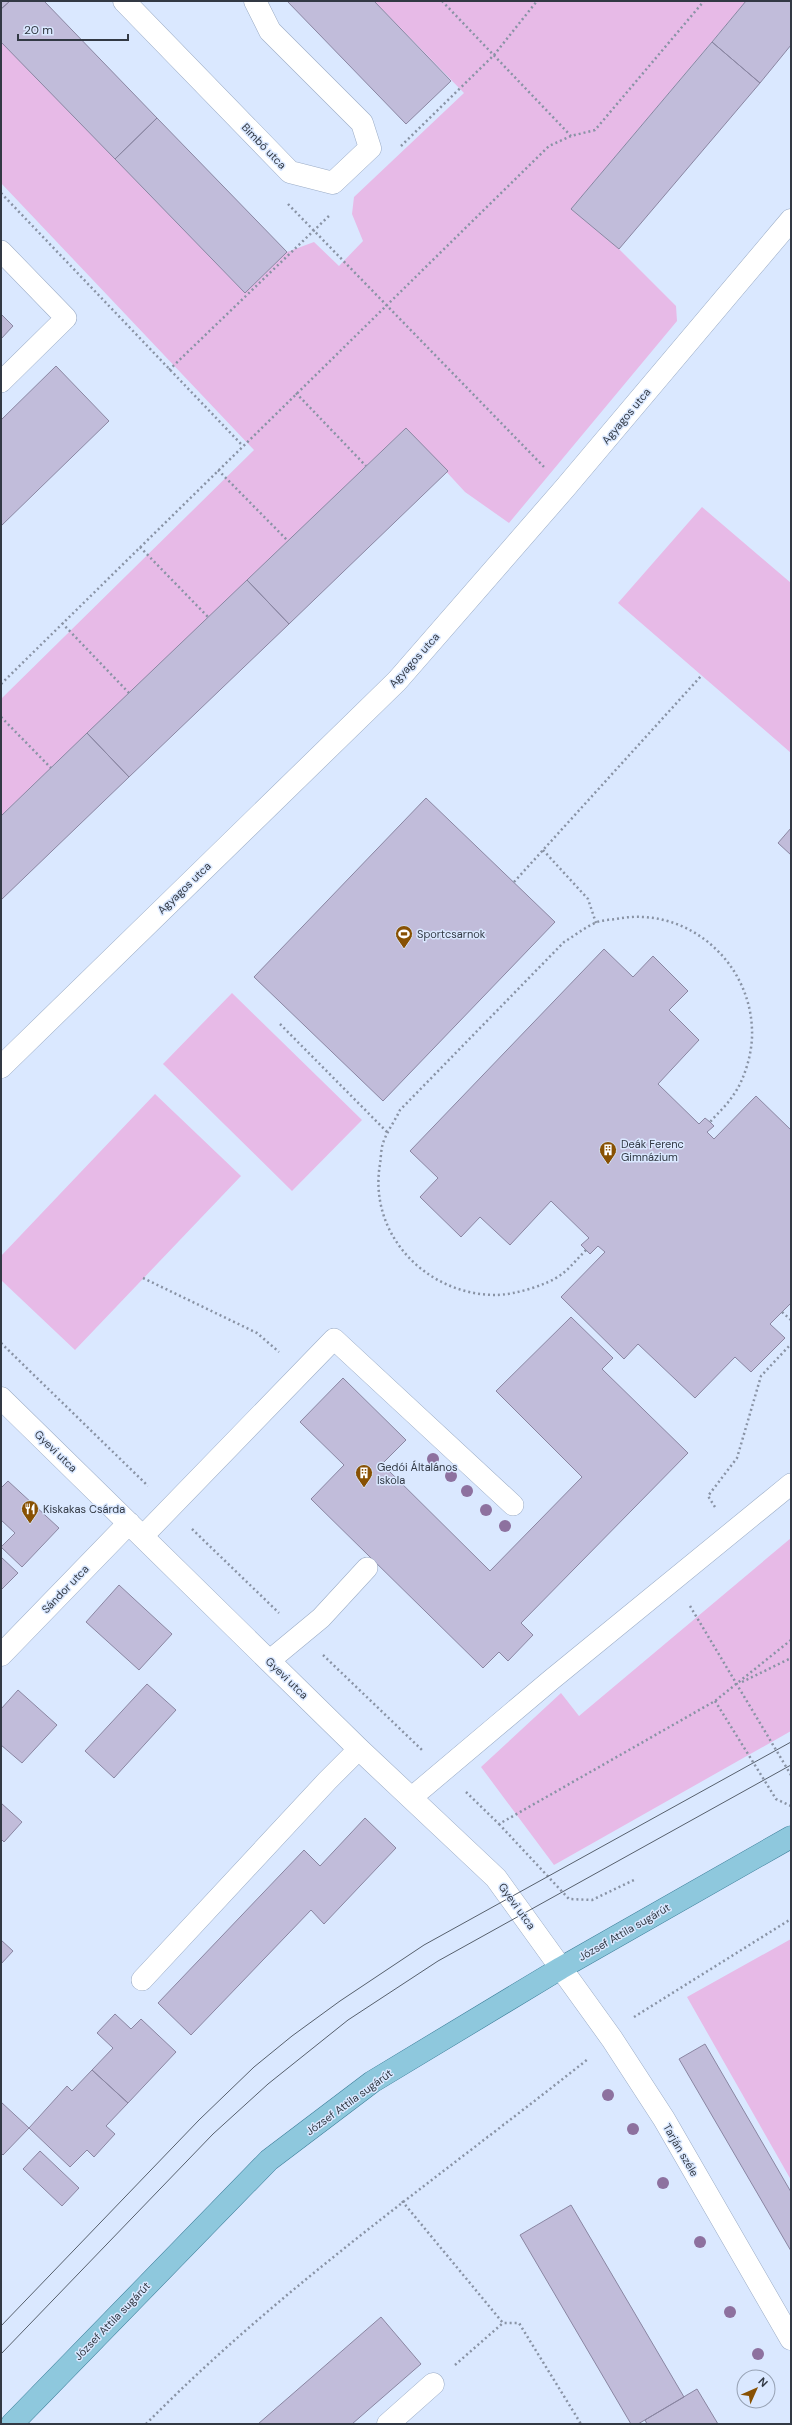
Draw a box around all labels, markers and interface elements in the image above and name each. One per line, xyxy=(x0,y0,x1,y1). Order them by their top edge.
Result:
scale bar xyxy=(18,16,128,42)
text: 20 m xyxy=(24,22,53,38)
street label: Bimbó utca xyxy=(239,120,289,172)
street label: Agyagos utca xyxy=(599,385,653,447)
street label: Agyagos utca xyxy=(386,630,442,690)
street label: Agyagos utca xyxy=(154,859,214,917)
sports icon: Sportcsarnok xyxy=(394,924,414,949)
place label: Sportcsarnok xyxy=(417,927,486,941)
place label: Deák Ferenc Gimnázium xyxy=(621,1137,684,1164)
building icon: Deák Ferenc Gimnázium xyxy=(598,1140,618,1165)
street label: Gyevi utca xyxy=(32,1427,80,1475)
place label: Gedói Általános Iskola xyxy=(377,1460,457,1487)
building icon: Gedói Általános Iskola xyxy=(354,1463,374,1488)
restaurant icon: Kiskakas Csárda xyxy=(20,1499,40,1524)
place label: Kiskakas Csárda xyxy=(43,1502,125,1516)
street label: Sándor utca xyxy=(38,1562,92,1616)
street label: Gyevi utca xyxy=(263,1654,311,1702)
street label: Gyevi utca xyxy=(495,1880,539,1932)
street label: József Attila sugárút xyxy=(576,1900,672,1964)
street label: József Attila sugárút xyxy=(303,2066,395,2138)
street label: Tarján széle xyxy=(660,2121,702,2179)
street label: József Attila sugárút xyxy=(71,2279,153,2363)
north arrow xyxy=(736,2369,776,2409)
text: N xyxy=(755,2374,771,2390)

